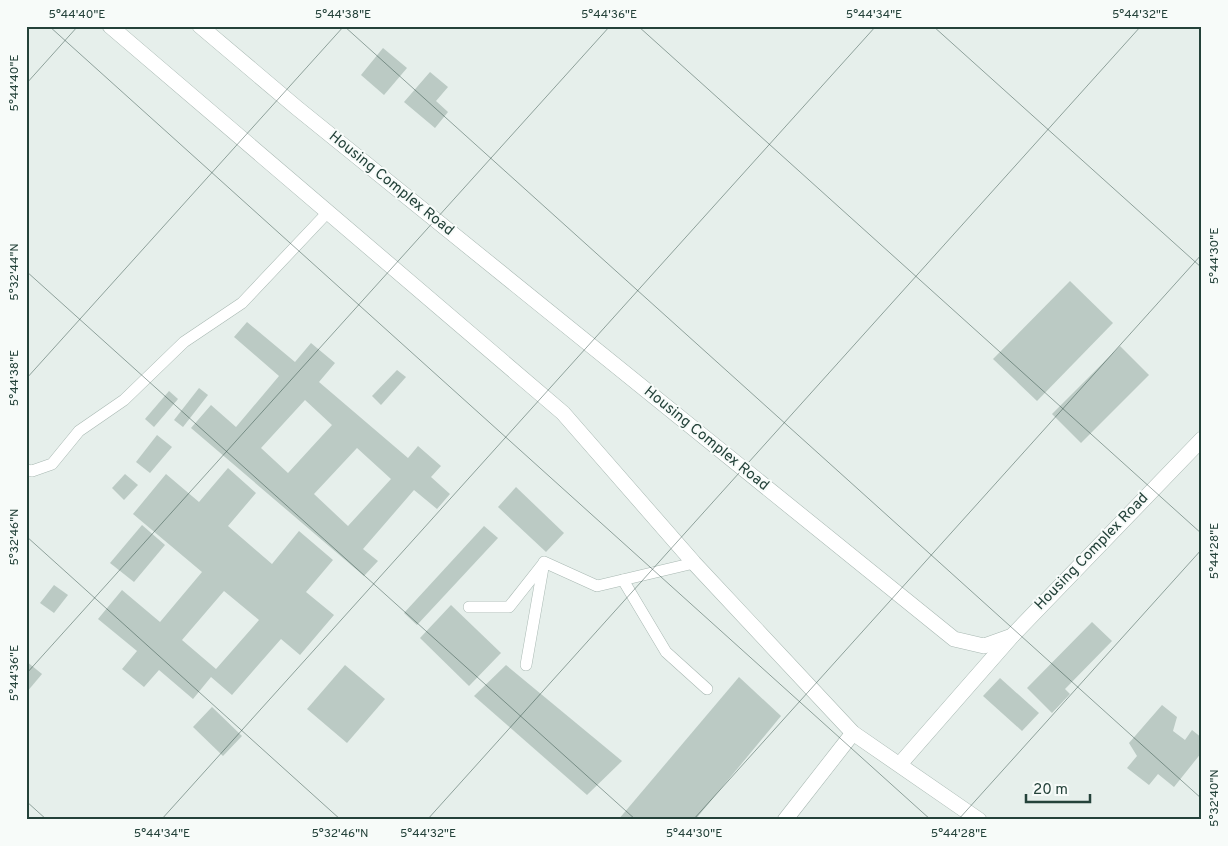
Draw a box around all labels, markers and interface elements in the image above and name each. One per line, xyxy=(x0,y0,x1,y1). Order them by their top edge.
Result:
text: 5°44'40"E xyxy=(48,7,106,23)
text: 5°44'38"E xyxy=(315,7,371,23)
text: 5°44'36"E xyxy=(581,7,637,23)
text: 5°44'34"E xyxy=(846,7,902,23)
text: 5°44'32"E xyxy=(1112,7,1168,23)
text: 5°44'40"E xyxy=(7,54,23,112)
street label: Housing Complex Road xyxy=(324,128,458,240)
text: 5°44'30"E xyxy=(1207,228,1223,284)
text: 5°32'44"N xyxy=(7,243,23,301)
text: 5°44'38"E xyxy=(7,350,23,406)
street label: Housing Complex Road xyxy=(639,383,773,495)
street label: Housing Complex Road xyxy=(1031,489,1153,615)
text: 5°32'46"N xyxy=(7,508,23,566)
text: 5°44'28"E xyxy=(1207,523,1223,579)
text: 5°44'36"E xyxy=(7,645,23,701)
text: 5°32'40"N xyxy=(1207,769,1223,827)
scale bar xyxy=(1026,771,1089,803)
text: 20 m xyxy=(1033,781,1068,800)
text: 5°44'34"E xyxy=(134,826,190,842)
text: 5°32'46"N xyxy=(311,826,369,842)
text: 5°44'32"E xyxy=(400,826,456,842)
text: 5°44'30"E xyxy=(666,826,722,842)
text: 5°44'28"E xyxy=(931,826,987,842)

